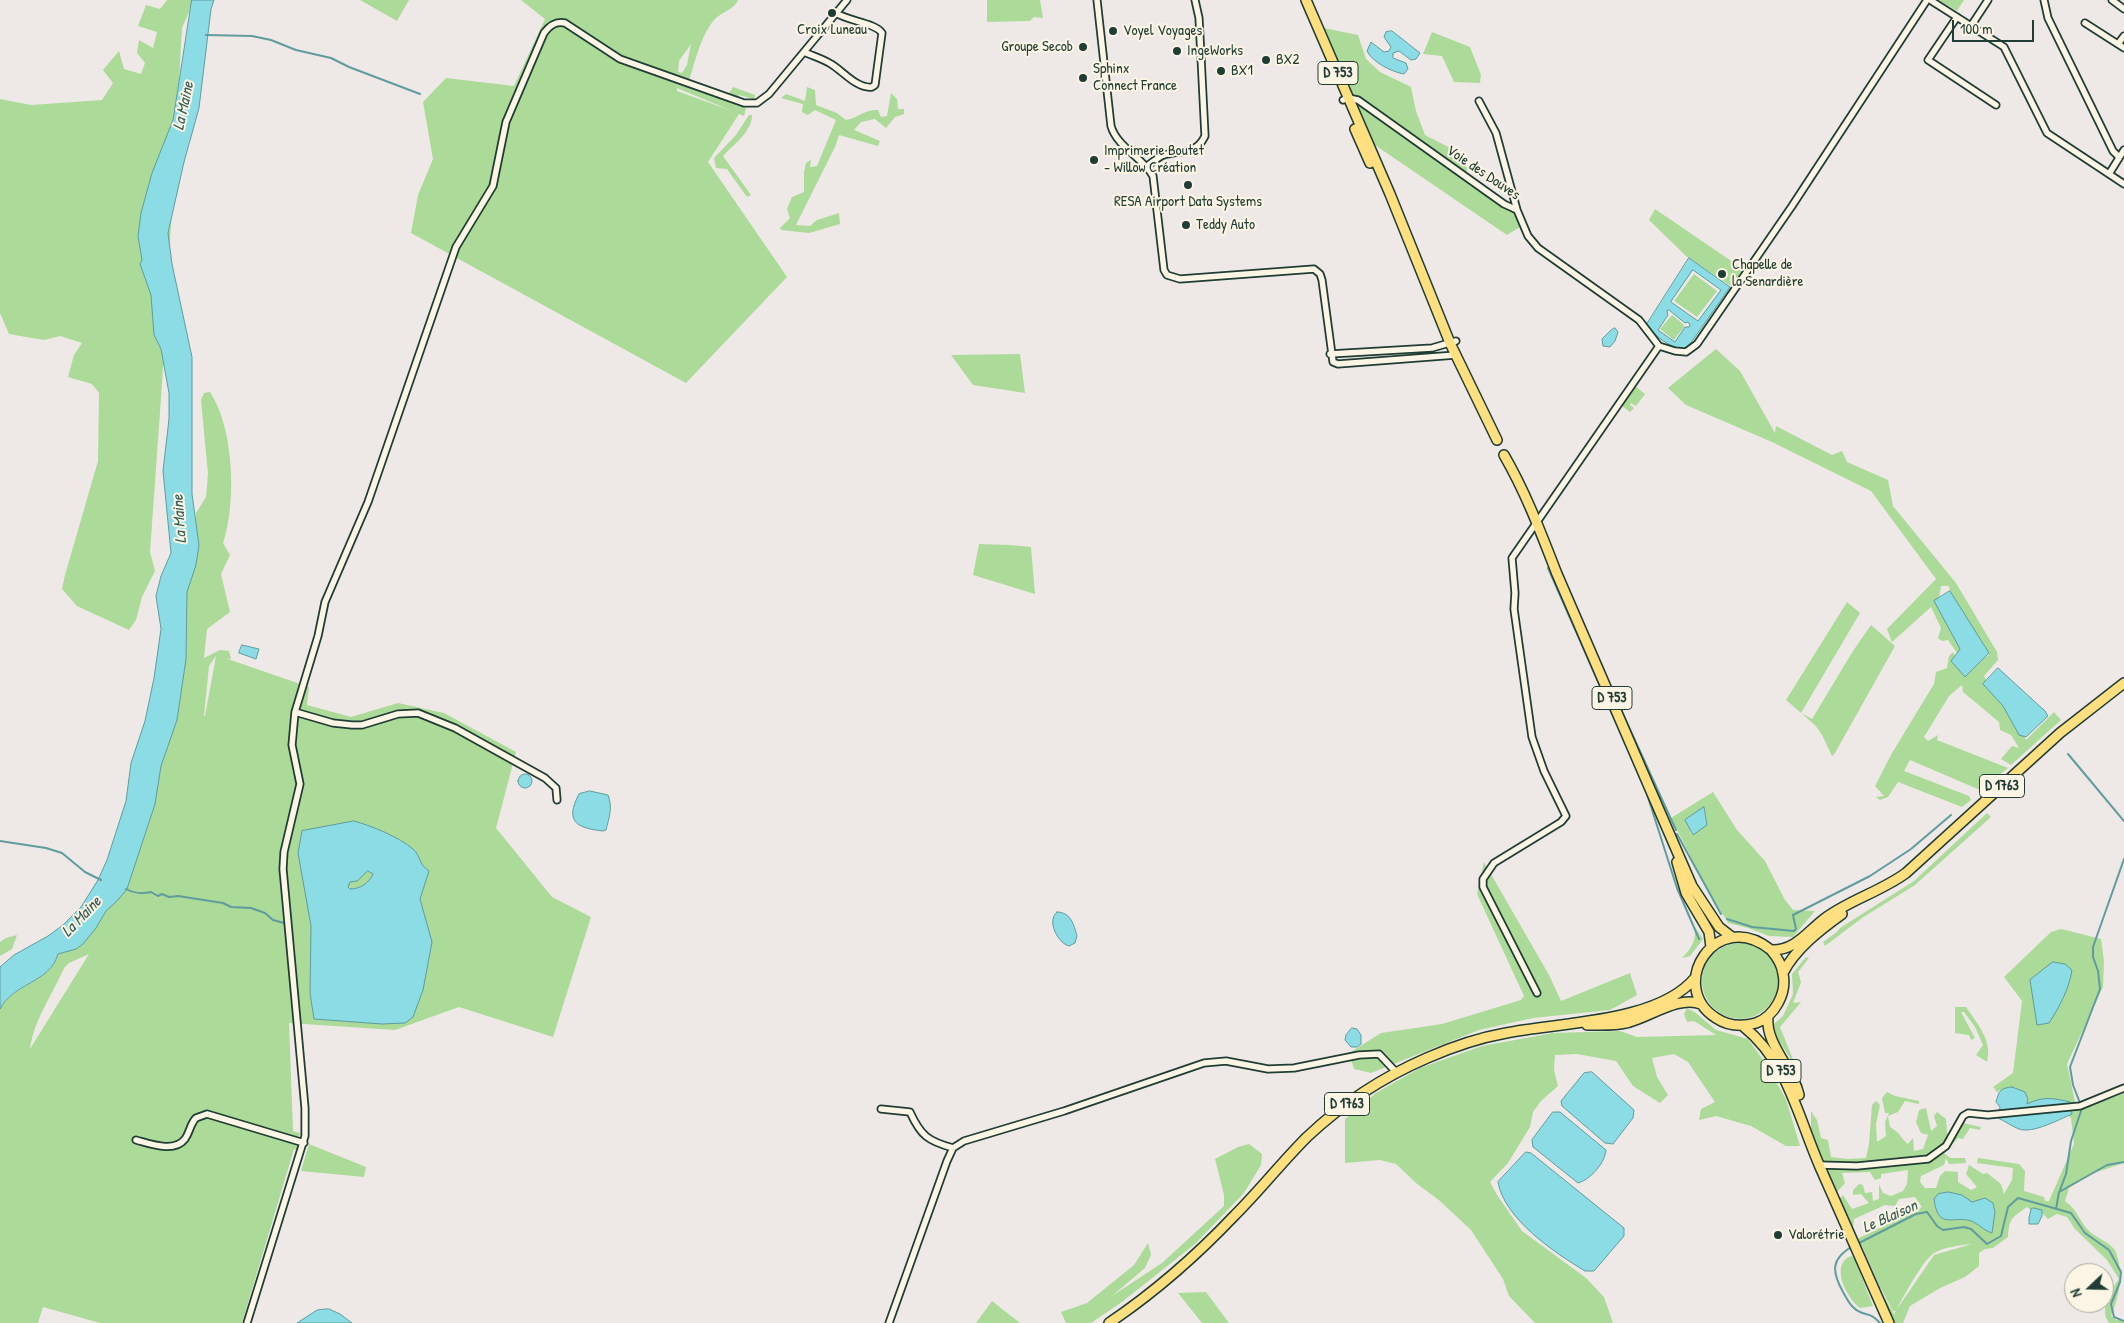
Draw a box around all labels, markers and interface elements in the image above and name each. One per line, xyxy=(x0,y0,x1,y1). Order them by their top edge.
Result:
marker: Croix Luneau xyxy=(826,7,838,19)
scale bar xyxy=(1954,10,2036,42)
text: 100 m xyxy=(1960,18,1993,39)
place label: Croix Luneau xyxy=(797,21,867,39)
place label: Voyel Voyages xyxy=(1123,22,1202,40)
marker: Voyel Voyages xyxy=(1107,25,1119,37)
place label: Groupe Secob xyxy=(1001,38,1073,56)
marker: Groupe Secob xyxy=(1077,41,1089,53)
place label: IngeWorks xyxy=(1187,42,1243,60)
marker: IngeWorks xyxy=(1171,45,1183,57)
place label: BX2 xyxy=(1276,51,1300,69)
marker: BX2 xyxy=(1260,54,1272,66)
place label: Sphinx Connect France xyxy=(1093,60,1177,95)
place label: BX1 xyxy=(1231,62,1253,80)
road number: D 753 xyxy=(1318,62,1358,84)
marker: BX1 xyxy=(1215,65,1227,77)
marker: Sphinx Connect France xyxy=(1077,72,1089,84)
water label: La Maine xyxy=(170,80,198,132)
place label: Imprimerie Boutet - Willow Création xyxy=(1104,142,1204,177)
street label: Voie des Douves xyxy=(1443,142,1523,204)
marker: Imprimerie Boutet - Willow Création xyxy=(1088,154,1100,166)
marker: RESA Airport Data Systems xyxy=(1182,179,1194,191)
place label: RESA Airport Data Systems xyxy=(1114,193,1262,211)
place label: Teddy Auto xyxy=(1196,216,1255,234)
marker: Teddy Auto xyxy=(1180,219,1192,231)
place label: Chapelle de la Senardière xyxy=(1732,256,1804,291)
marker: Chapelle de la Senardière xyxy=(1716,268,1728,280)
water label: La Maine xyxy=(169,494,191,544)
road number: D 753 xyxy=(1592,686,1632,710)
road number: D 1763 xyxy=(1980,774,2024,798)
water label: La Maine xyxy=(58,893,106,941)
road number: D 753 xyxy=(1761,1060,1801,1082)
road number: D 1763 xyxy=(1324,1092,1370,1116)
water label: Le Blaison xyxy=(1860,1196,1920,1238)
place label: Valorétrie xyxy=(1788,1226,1844,1244)
marker: Valorétrie xyxy=(1772,1229,1784,1241)
north arrow xyxy=(2064,1263,2114,1313)
text: N xyxy=(2065,1286,2086,1300)

